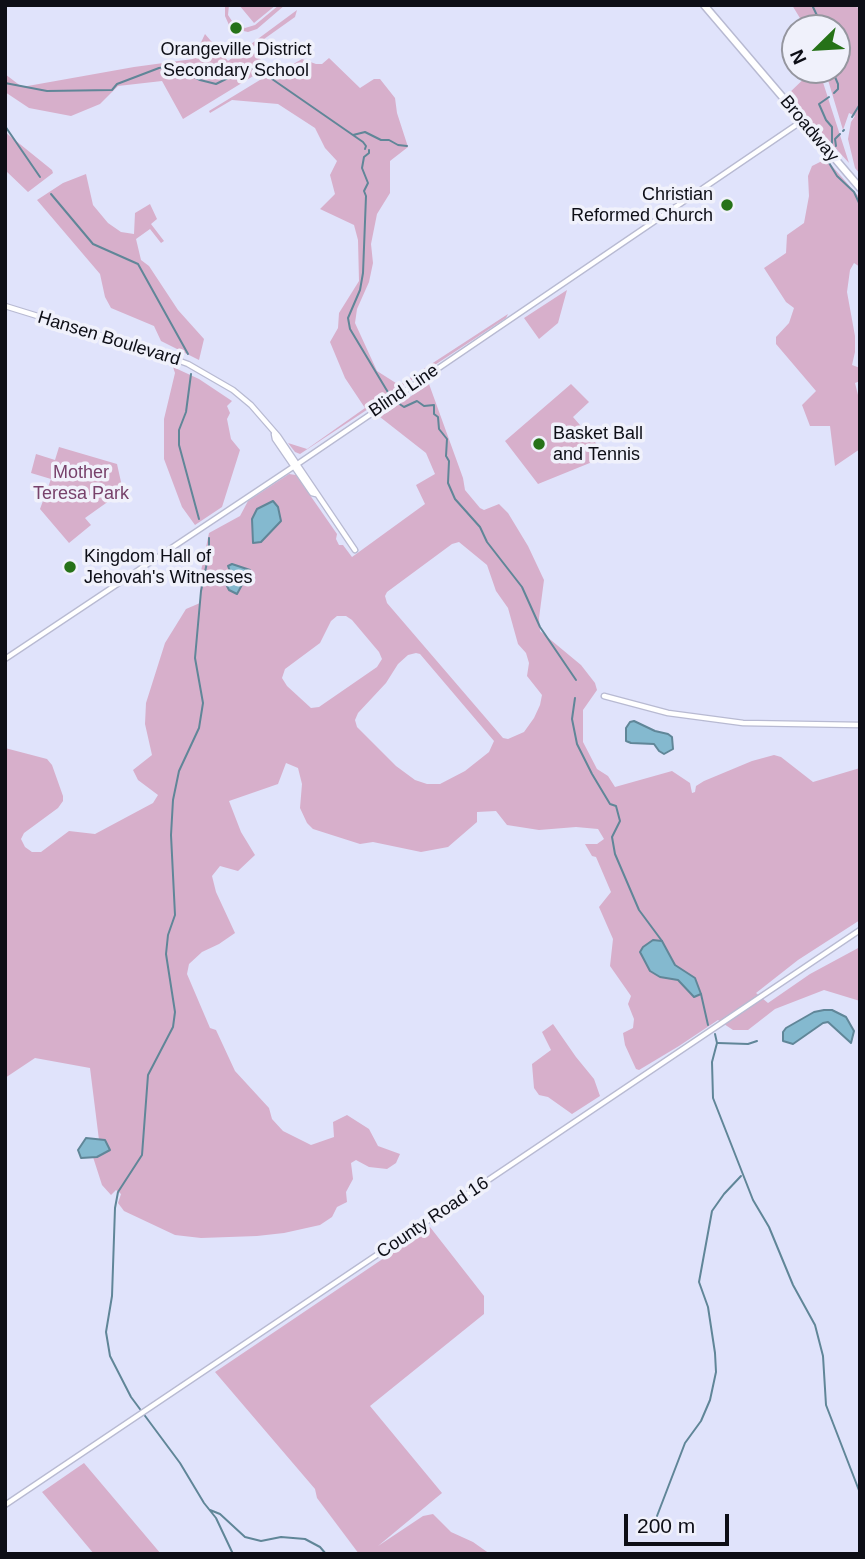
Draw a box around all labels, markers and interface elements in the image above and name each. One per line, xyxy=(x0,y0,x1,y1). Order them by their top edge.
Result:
north arrow xyxy=(781,14,851,84)
marker: Orangeville District Secondary School xyxy=(228,20,244,36)
place label: Orangeville District Secondary School xyxy=(160,39,312,82)
text: N xyxy=(786,46,811,67)
street label: Broadway xyxy=(775,91,843,167)
place label: Christian Reformed Church xyxy=(571,184,713,227)
marker: Christian Reformed Church xyxy=(719,197,735,213)
street label: Hansen Boulevard xyxy=(35,307,183,371)
street label: Blind Line xyxy=(365,360,443,422)
place label: Basket Ball and Tennis xyxy=(553,423,643,466)
marker: Basket Ball and Tennis xyxy=(531,436,547,452)
park label: Mother Teresa Park xyxy=(33,462,129,504)
place label: Kingdom Hall of Jehovah's Witnesses xyxy=(84,546,253,588)
marker: Kingdom Hall of Jehovah's Witnesses xyxy=(62,559,78,575)
street label: County Road 16 xyxy=(373,1173,493,1263)
scale bar xyxy=(627,1500,732,1544)
text: 200 m xyxy=(637,1514,695,1537)

